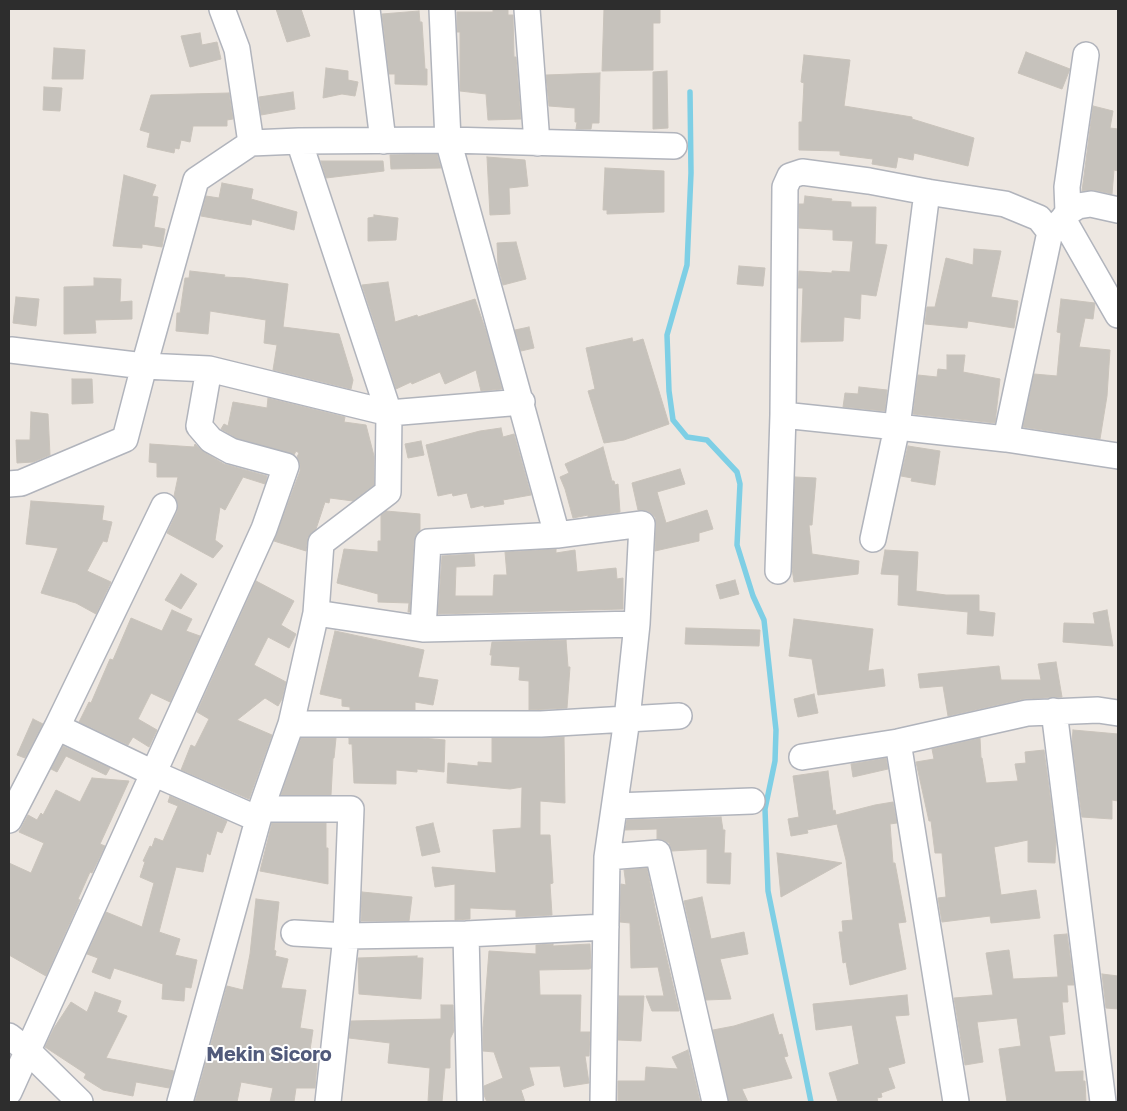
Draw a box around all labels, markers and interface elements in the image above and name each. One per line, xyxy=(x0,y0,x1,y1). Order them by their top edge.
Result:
district label: Mekin Sicoro xyxy=(206,1043,332,1067)

